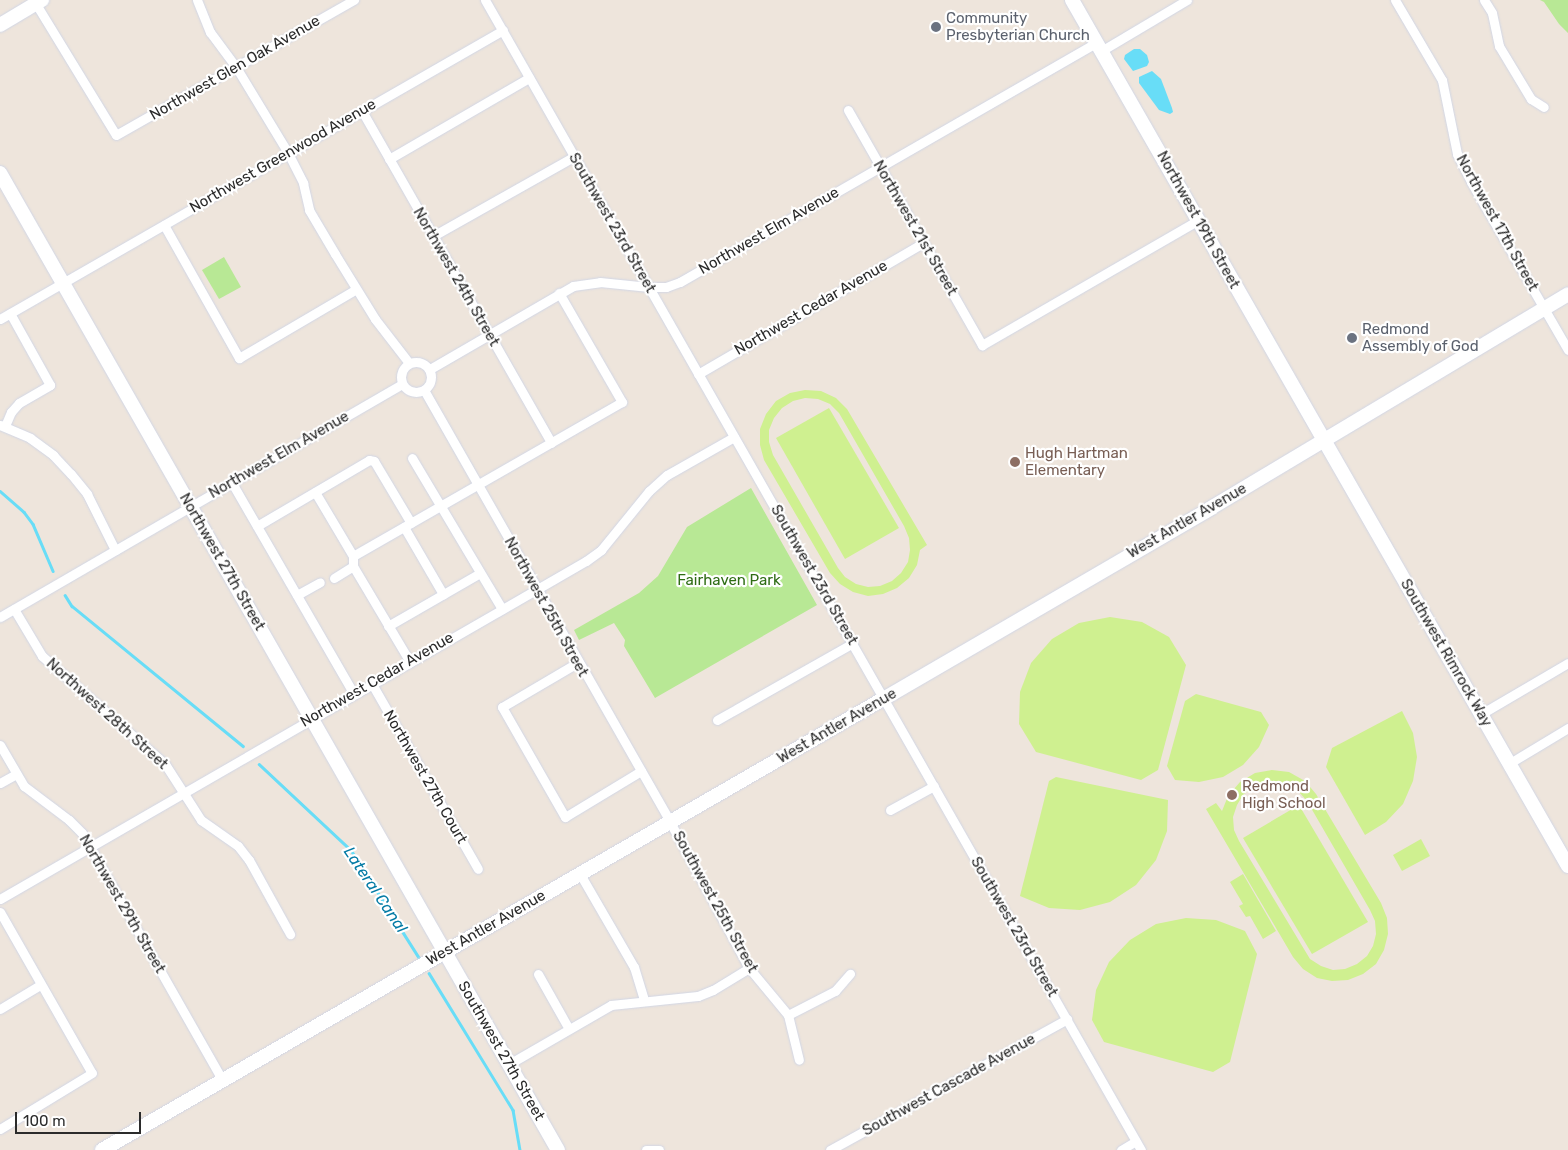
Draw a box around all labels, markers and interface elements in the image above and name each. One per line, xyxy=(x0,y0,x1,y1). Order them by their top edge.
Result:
place label: Community Presbyterian Church xyxy=(946,9,1090,44)
street label: Northwest Glen Oak Avenue xyxy=(146,12,324,124)
marker: Community Presbyterian Church xyxy=(930,21,942,33)
street label: Northwest Greenwood Avenue xyxy=(186,95,380,217)
street label: Northwest 19th Street xyxy=(1153,148,1243,292)
street label: Southwest 23rd Street xyxy=(565,150,659,296)
street label: Northwest 17th Street xyxy=(1452,152,1542,294)
street label: Northwest 21st Street xyxy=(869,157,961,299)
street label: Northwest Elm Avenue xyxy=(696,183,842,279)
street label: Northwest 24th Street xyxy=(409,204,503,350)
street label: Northwest Cedar Avenue xyxy=(731,257,891,359)
place label: Redmond Assembly of God xyxy=(1362,320,1479,355)
marker: Redmond Assembly of God xyxy=(1346,332,1358,344)
street label: Northwest Elm Avenue xyxy=(206,407,352,503)
place label: Hugh Hartman Elementary xyxy=(1025,444,1128,479)
marker: Hugh Hartman Elementary xyxy=(1009,456,1021,468)
street label: West Antler Avenue xyxy=(1124,479,1250,563)
street label: Northwest 27th Street xyxy=(175,490,269,634)
street label: Southwest 23rd Street xyxy=(767,502,861,648)
street label: Northwest 25th Street xyxy=(500,534,592,680)
park label: Fairhaven Park xyxy=(677,572,781,590)
street label: Southwest Rimrock Way xyxy=(1396,576,1496,730)
street label: Northwest Cedar Avenue xyxy=(297,629,457,731)
street label: Northwest 28th Street xyxy=(42,655,172,773)
street label: West Antler Avenue xyxy=(774,684,900,768)
street label: Northwest 27th Court xyxy=(379,707,471,847)
place label: Redmond High School xyxy=(1242,777,1326,812)
marker: Redmond High School xyxy=(1226,789,1238,801)
street label: Southwest 25th Street xyxy=(669,828,761,976)
street label: Northwest 29th Street xyxy=(75,832,169,976)
water label: Lateral Canal xyxy=(339,843,411,937)
street label: Southwest 23rd Street xyxy=(967,854,1061,1000)
street label: West Antler Avenue xyxy=(423,886,549,970)
street label: Southwest 27th Street xyxy=(454,978,548,1124)
street label: Southwest Cascade Avenue xyxy=(859,1030,1039,1140)
scale bar xyxy=(18,1102,144,1134)
text: 100 m xyxy=(23,1112,65,1130)

